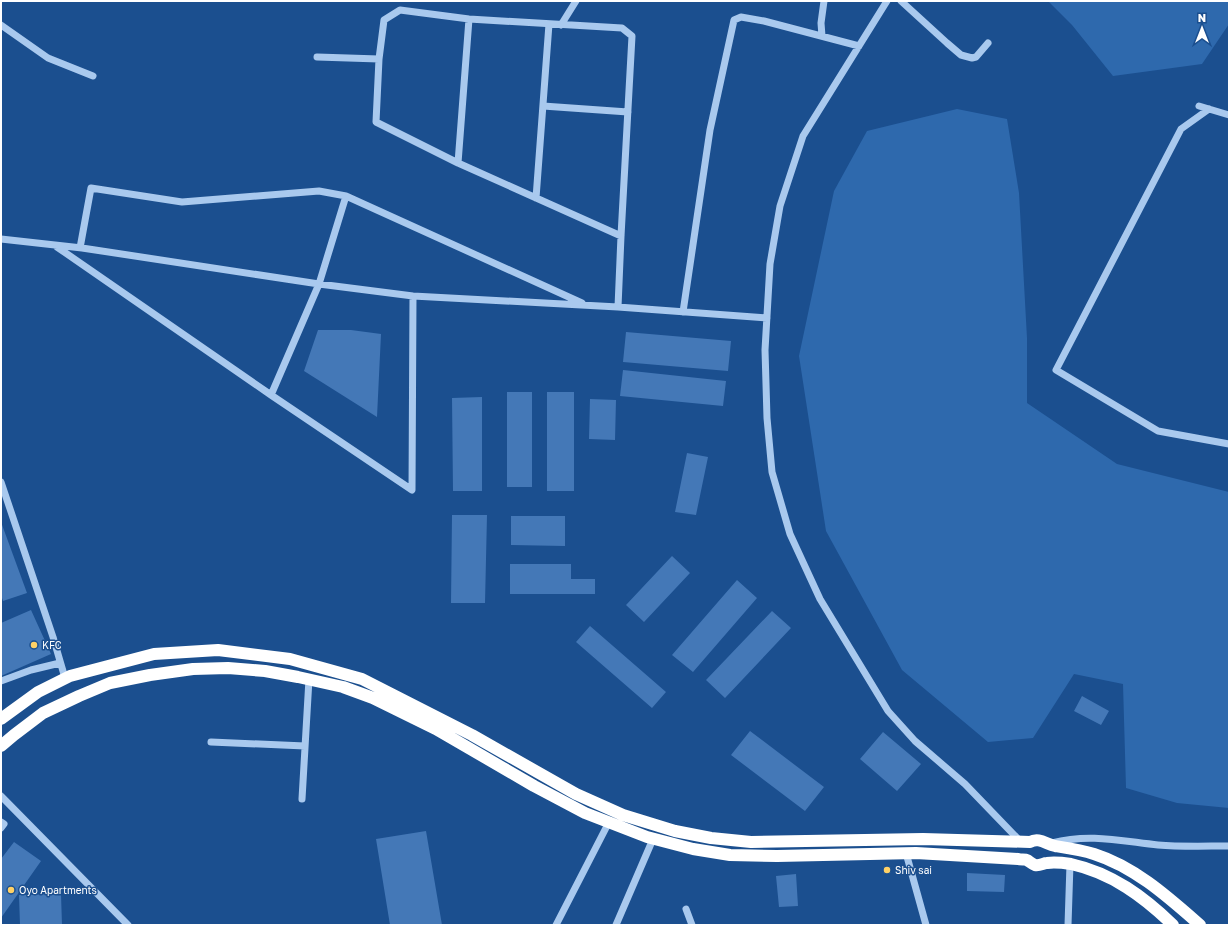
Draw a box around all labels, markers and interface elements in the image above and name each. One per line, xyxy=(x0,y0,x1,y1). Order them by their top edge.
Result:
north arrow xyxy=(1182,8,1222,48)
text: N xyxy=(1198,11,1206,24)
place label: KFC xyxy=(42,639,62,651)
marker: KFC xyxy=(29,640,39,650)
place label: Shiv sai xyxy=(895,864,932,876)
marker: Shiv sai xyxy=(882,865,892,875)
place label: Oyo Apartments xyxy=(19,884,97,896)
marker: Oyo Apartments xyxy=(6,885,16,895)

